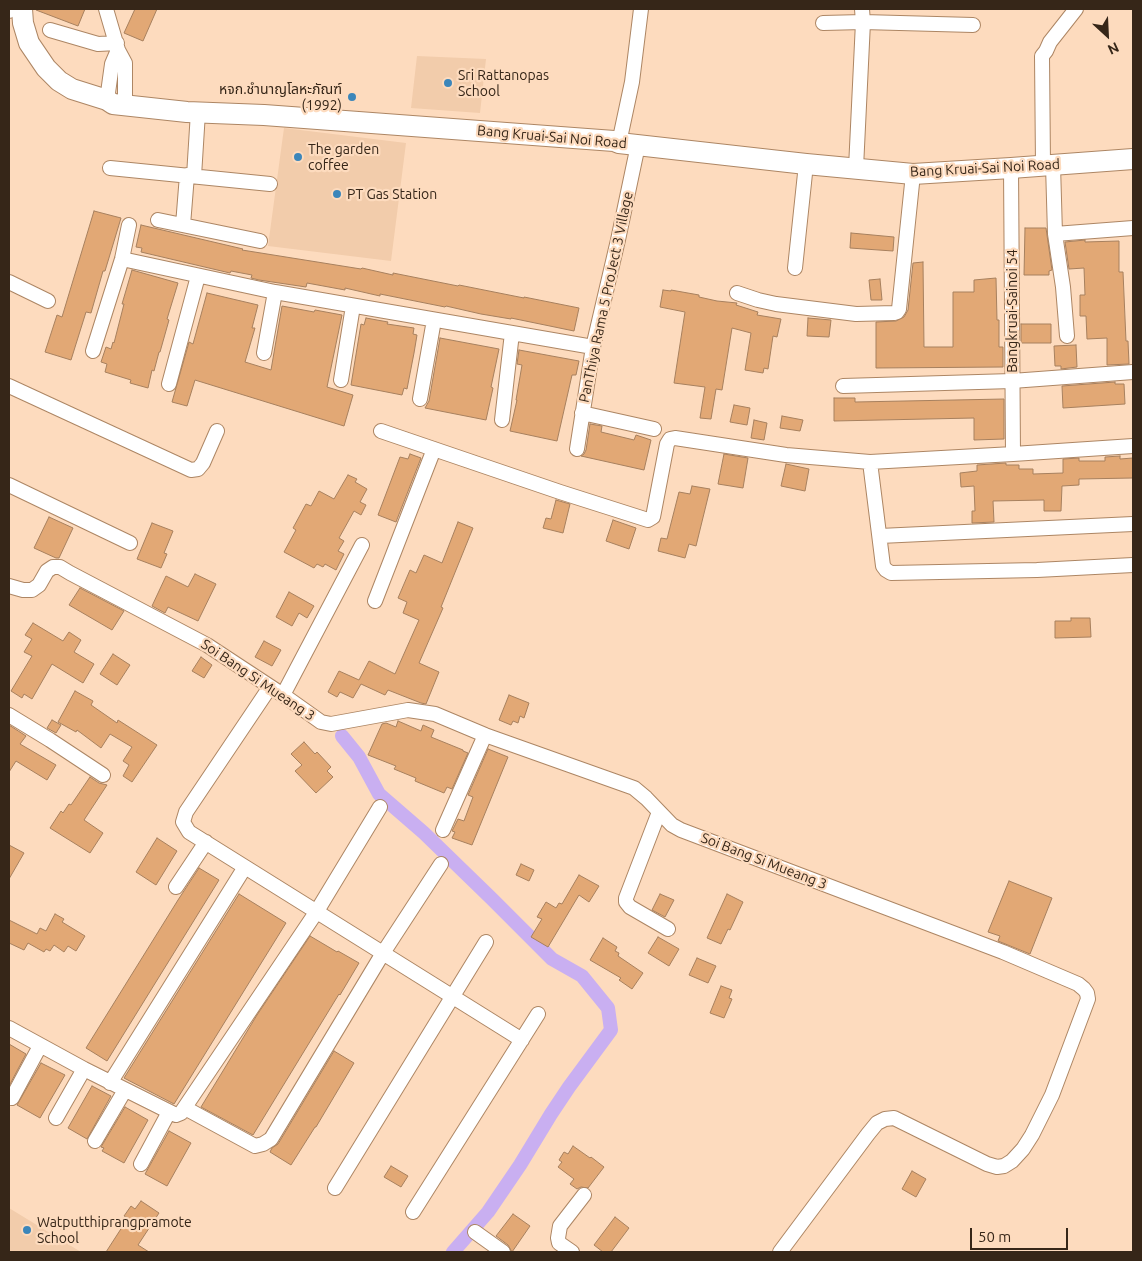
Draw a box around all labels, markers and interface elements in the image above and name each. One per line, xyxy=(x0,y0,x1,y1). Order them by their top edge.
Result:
north arrow xyxy=(1082,10,1132,60)
text: N xyxy=(1105,39,1121,58)
place label: Sri Rattanopas School xyxy=(458,67,549,100)
marker: Sri Rattanopas School xyxy=(442,77,454,89)
place label: หจก.ชำนาญโลหะภัณฑ์ (1992) xyxy=(219,81,342,114)
marker: หจก.ชำนาญโลหะภัณฑ์ (1992) xyxy=(346,91,358,103)
street label: Bang Kruai-Sai Noi Road xyxy=(477,122,627,152)
place label: The garden coffee xyxy=(308,141,379,174)
marker: The garden coffee xyxy=(292,151,304,163)
street label: Bang Kruai-Sai Noi Road xyxy=(910,156,1060,180)
place label: PT Gas Station xyxy=(347,186,437,202)
marker: PT Gas Station xyxy=(331,188,343,200)
street label: PanThiya Rama 5 ProJect 3 Village xyxy=(575,190,637,404)
street label: Bangkruai-Sainoi 54 xyxy=(1004,249,1020,373)
street label: Soi Bang Si Mueang 3 xyxy=(198,636,318,724)
street label: Soi Bang Si Mueang 3 xyxy=(699,829,829,893)
place label: Watputthiprangpramote School xyxy=(37,1214,192,1246)
scale bar xyxy=(972,1218,1070,1250)
marker: Watputthiprangpramote School xyxy=(21,1224,33,1236)
text: 50 m xyxy=(978,1228,1011,1245)

